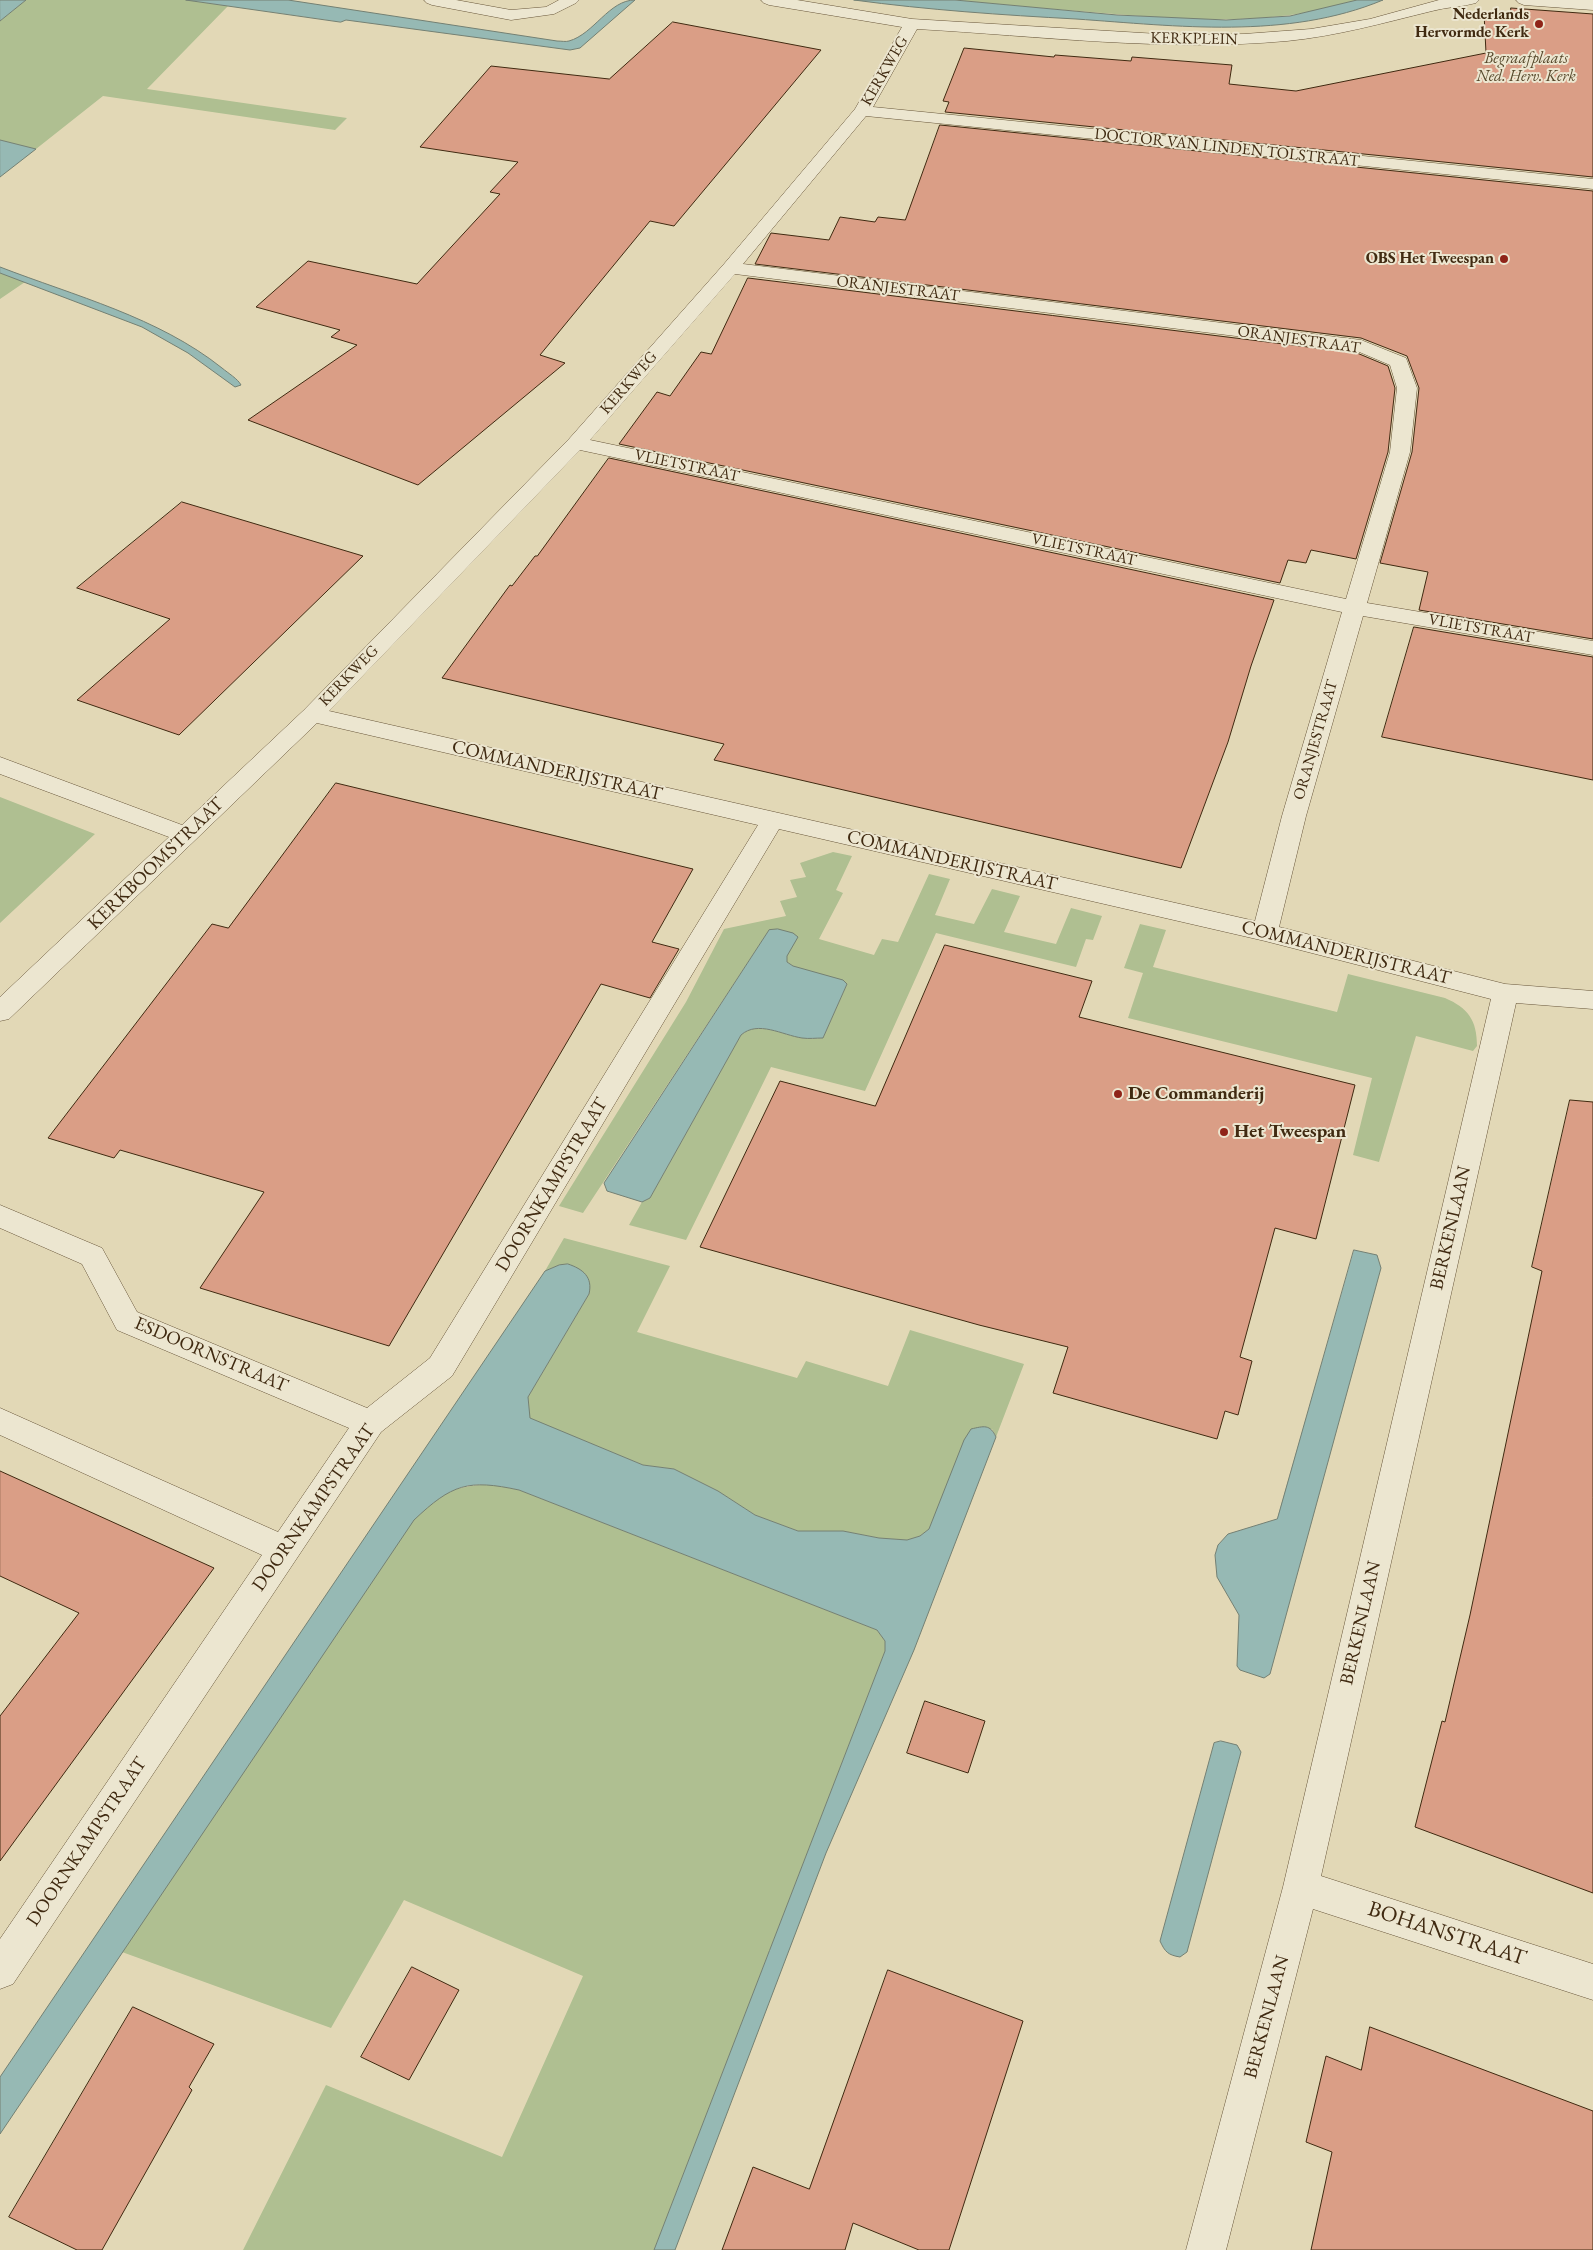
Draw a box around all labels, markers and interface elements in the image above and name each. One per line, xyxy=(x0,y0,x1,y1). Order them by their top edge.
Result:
place label: Nederlands Hervormde Kerk xyxy=(1415,5,1529,43)
marker: Nederlands Hervormde Kerk xyxy=(1533,18,1545,30)
street label: KERKPLEIN xyxy=(1150,29,1238,49)
street label: KERKWEG xyxy=(857,33,913,109)
park label: Begraafplaats Ned. Herv. Kerk xyxy=(1476,49,1576,87)
street label: DOCTOR VAN LINDEN TOLSTRAAT xyxy=(1094,125,1360,171)
place label: OBS Het Tweespan xyxy=(1366,249,1494,269)
marker: OBS Het Tweespan xyxy=(1498,253,1510,265)
street label: ORANJESTRAAT xyxy=(835,272,961,306)
street label: ORANJESTRAAT xyxy=(1236,322,1362,358)
street label: KERKWEG xyxy=(596,347,662,419)
street label: VLIETSTRAAT xyxy=(633,446,741,486)
street label: VLIETSTRAAT xyxy=(1030,530,1138,570)
street label: VLIETSTRAAT xyxy=(1427,610,1535,648)
street label: KERKWEG xyxy=(315,641,383,711)
street label: ORANJESTRAAT xyxy=(1290,678,1342,802)
street label: COMMANDERIJSTRAAT xyxy=(450,736,664,806)
street label: KERKBOOMSTRAAT xyxy=(83,793,229,935)
street label: COMMANDERIJSTRAAT xyxy=(845,826,1059,896)
street label: COMMANDERIJSTRAAT xyxy=(1239,916,1453,990)
place label: De Commanderij xyxy=(1128,1083,1264,1105)
marker: De Commanderij xyxy=(1112,1088,1124,1100)
street label: DOORNKAMPSTRAAT xyxy=(491,1094,613,1276)
place label: Het Tweespan xyxy=(1234,1121,1346,1143)
marker: Het Tweespan xyxy=(1218,1126,1230,1138)
street label: BERKENLAAN xyxy=(1426,1164,1476,1292)
street label: ESDOORNSTRAAT xyxy=(131,1312,291,1398)
street label: DOORNKAMPSTRAAT xyxy=(248,1420,380,1596)
street label: BERKENLAAN xyxy=(1336,1559,1386,1687)
street label: DOORNKAMPSTRAAT xyxy=(22,1753,152,1931)
street label: BOHANSTRAAT xyxy=(1365,1896,1529,1972)
street label: BERKENLAAN xyxy=(1240,1953,1294,2081)

